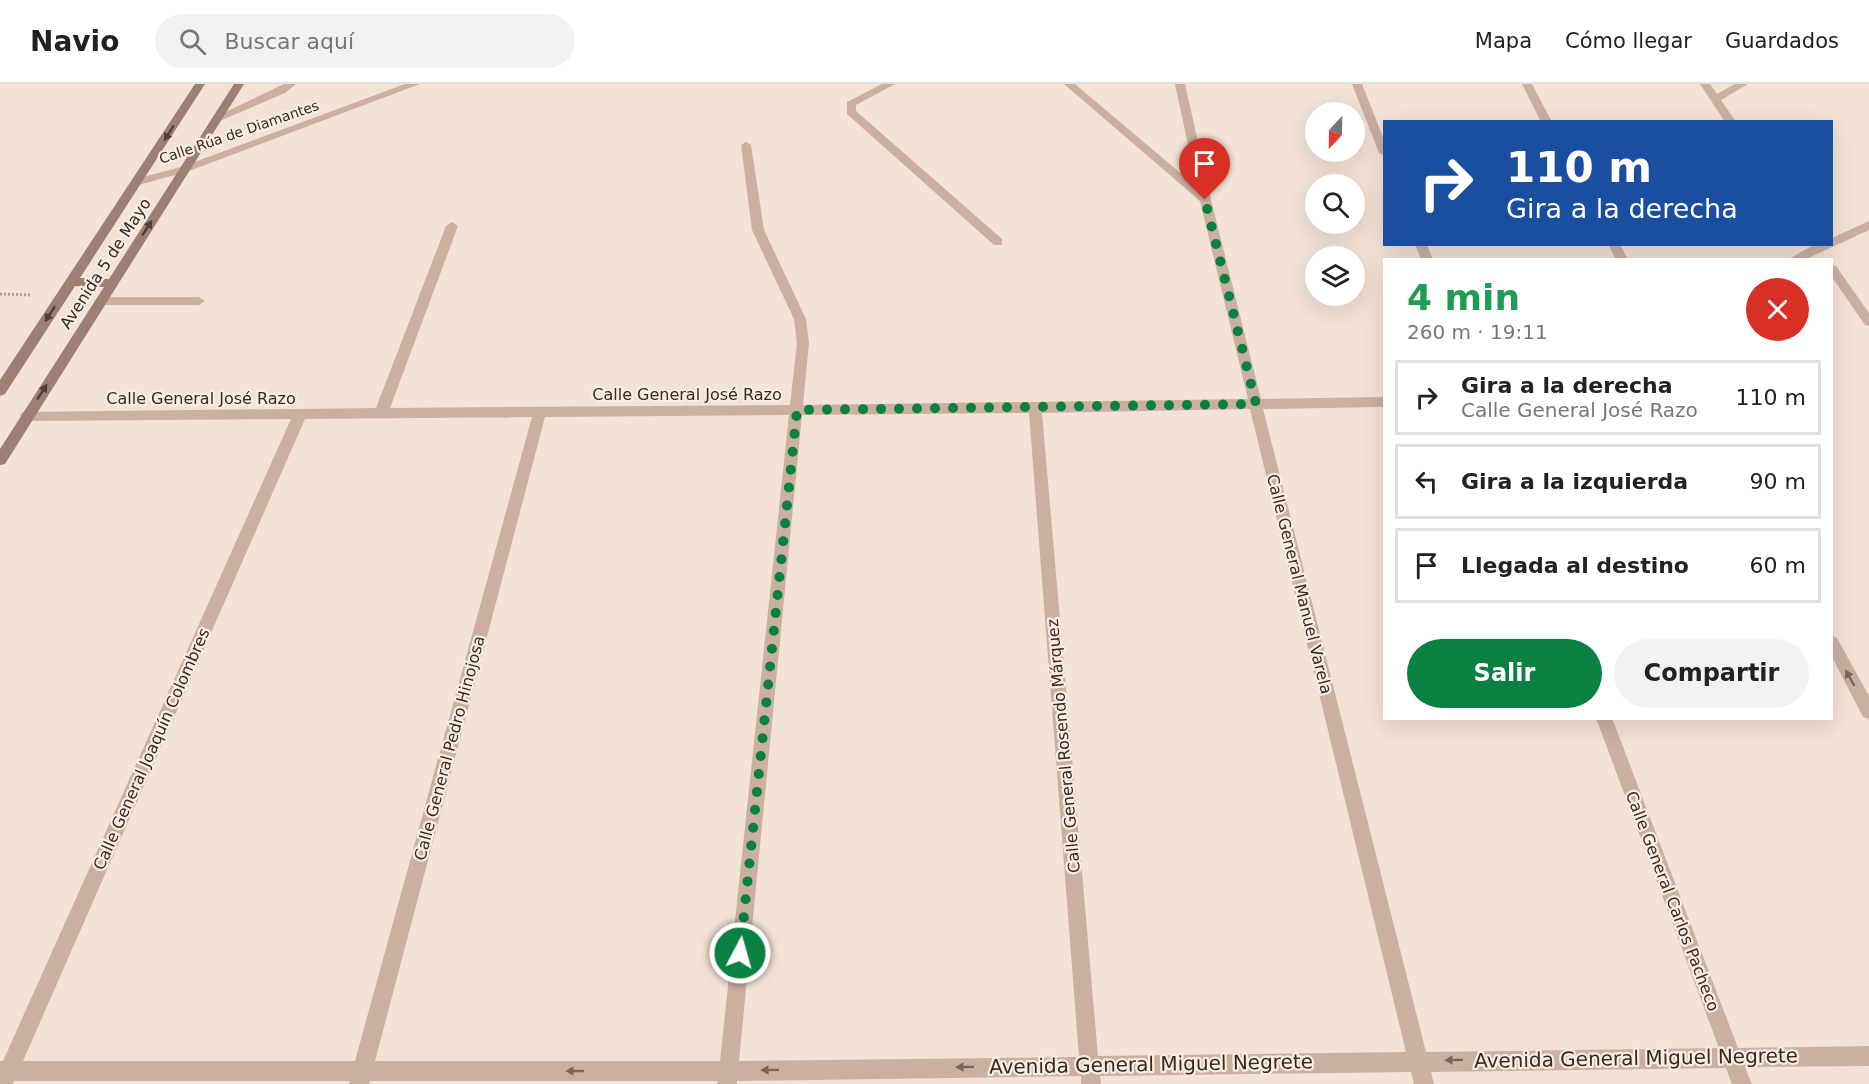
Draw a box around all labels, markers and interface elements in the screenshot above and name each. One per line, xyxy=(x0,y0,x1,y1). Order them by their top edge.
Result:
search box xyxy=(155,14,575,68)
text: Navio xyxy=(30,25,119,58)
icon: search xyxy=(176,25,209,58)
text: Buscar aquí xyxy=(224,29,354,54)
text: Mapa xyxy=(1475,29,1532,53)
text: Cómo llegar xyxy=(1565,29,1692,53)
text: Guardados xyxy=(1725,29,1839,53)
street label: Calle Rúa de Diamantes xyxy=(157,97,321,167)
north arrow xyxy=(1305,102,1365,162)
map controls xyxy=(1305,102,1365,306)
one-way arrow xyxy=(163,125,175,141)
pin xyxy=(1179,138,1230,200)
text: 110 m xyxy=(1506,143,1652,192)
icon: right xyxy=(1407,144,1485,222)
icon: arrive xyxy=(1188,147,1221,180)
button: search xyxy=(1305,174,1365,234)
text: Gira a la derecha xyxy=(1506,193,1738,224)
street label: Avenida 5 de Mayo xyxy=(56,194,155,332)
one-way arrow xyxy=(141,220,152,236)
button: layers xyxy=(1305,246,1365,306)
text: 4 min xyxy=(1407,277,1520,318)
button: close xyxy=(1746,278,1809,341)
one-way arrow xyxy=(45,306,56,322)
text: 260 m · 19:11 xyxy=(1407,320,1548,344)
text: Gira a la derecha xyxy=(1461,373,1673,398)
icon: right xyxy=(1410,381,1443,414)
one-way arrow xyxy=(36,384,47,400)
street label: Calle General José Razo xyxy=(592,385,782,404)
text: 110 m xyxy=(1736,385,1806,410)
street label: Calle General José Razo xyxy=(106,389,296,408)
text: Calle General José Razo xyxy=(1461,398,1698,422)
icon: left xyxy=(1410,465,1443,498)
text: Gira a la izquierda xyxy=(1461,469,1688,494)
text: 90 m xyxy=(1750,469,1806,494)
street label: Calle General Manuel Varela xyxy=(1263,472,1336,696)
icon: arrive xyxy=(1410,549,1443,582)
text: Llegada al destino xyxy=(1461,553,1689,578)
text: 60 m xyxy=(1750,553,1806,578)
street label: Calle General Rosendo Márquez xyxy=(1043,618,1084,874)
street label: Calle General Joaquín Colombres xyxy=(89,625,214,873)
street label: Calle General Pedro Hinojosa xyxy=(410,634,489,863)
button: Salir xyxy=(1407,639,1602,708)
button: Compartir xyxy=(1614,639,1809,708)
one-way arrow xyxy=(1845,669,1855,686)
street label: Calle General Carlos Pacheco xyxy=(1622,788,1723,1014)
position arrow xyxy=(708,921,772,985)
street label: Avenida General Miguel Negrete xyxy=(1474,1043,1798,1073)
street label: Avenida General Miguel Negrete xyxy=(989,1049,1313,1079)
one-way arrow xyxy=(1444,1055,1463,1065)
one-way arrow xyxy=(955,1062,974,1072)
one-way arrow xyxy=(760,1065,779,1075)
one-way arrow xyxy=(565,1066,584,1076)

